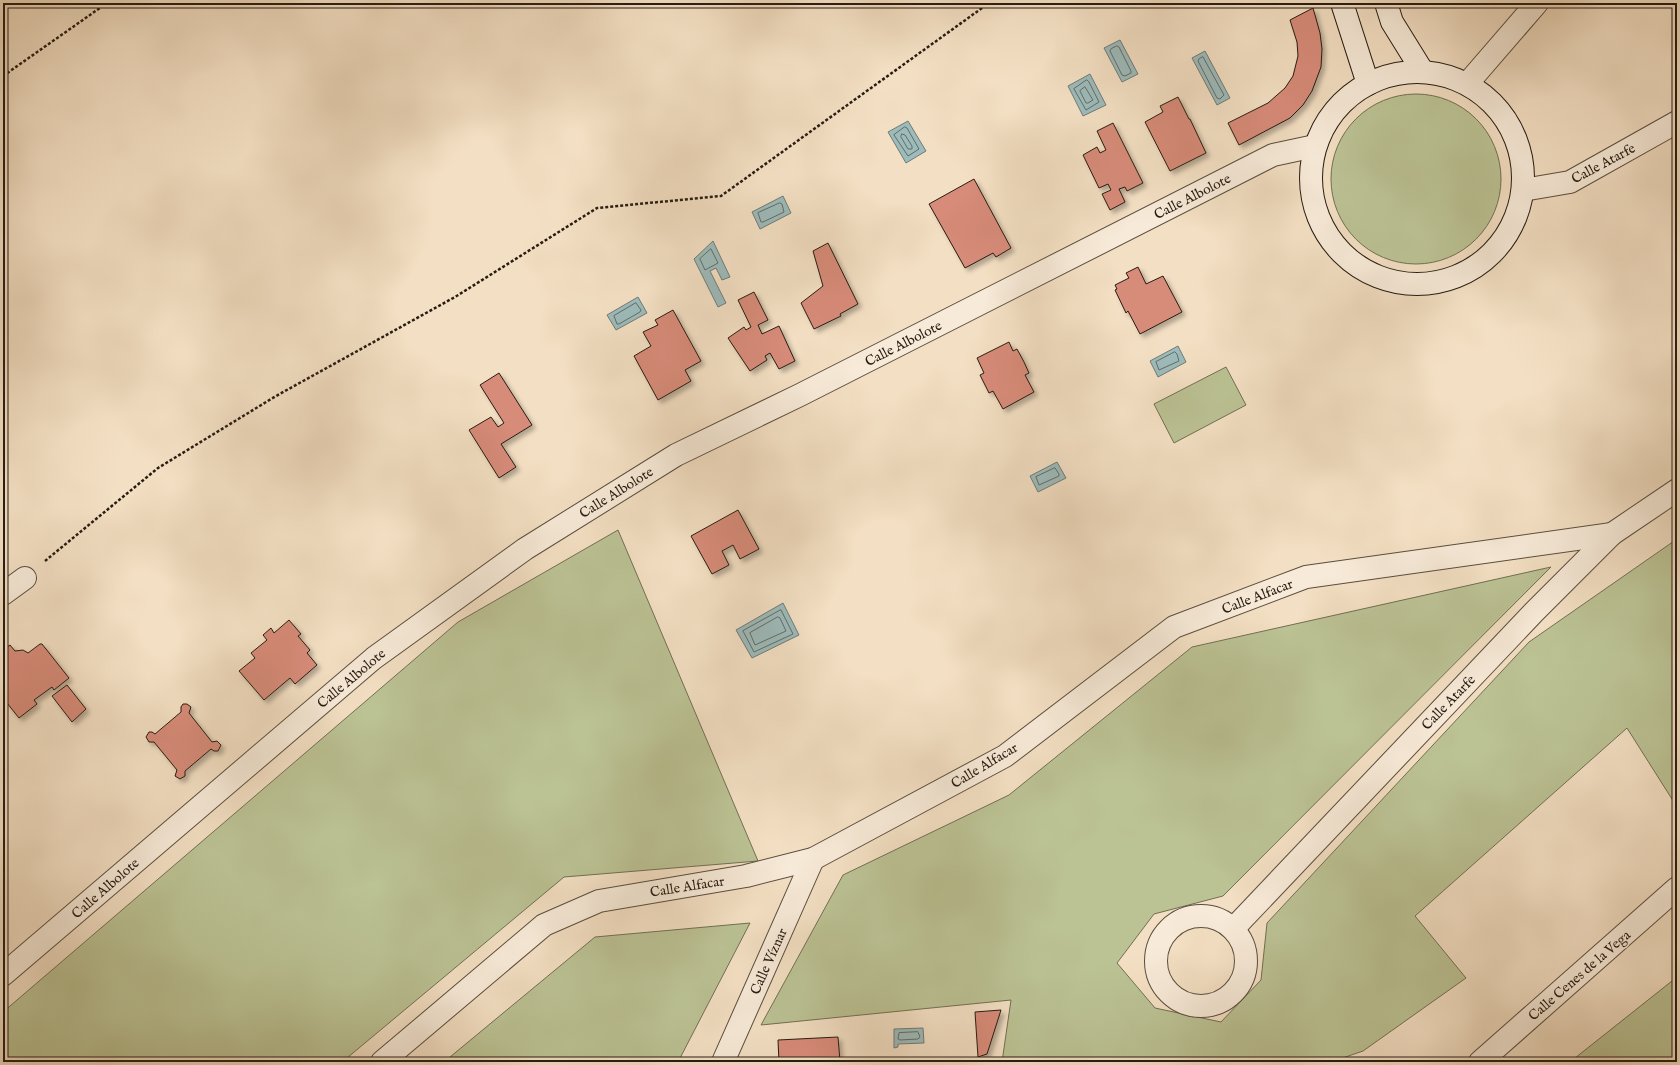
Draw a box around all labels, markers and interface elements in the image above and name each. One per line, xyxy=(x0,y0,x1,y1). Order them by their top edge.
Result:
street label: Calle Atarfe xyxy=(1568,139,1639,188)
street label: Calle Albolote xyxy=(1151,170,1234,224)
street label: Calle Albolote xyxy=(862,317,945,371)
street label: Calle Albolote xyxy=(576,463,657,523)
street label: Calle Alfacar xyxy=(1219,575,1295,619)
street label: Calle Albolote xyxy=(314,645,390,713)
street label: Calle Atarfe xyxy=(1418,671,1480,734)
street label: Calle Alfacar xyxy=(948,739,1021,793)
street label: Calle Albolote xyxy=(68,854,144,923)
street label: Calle Alfacar xyxy=(649,872,725,902)
street label: Calle Víznar xyxy=(746,925,792,997)
street label: Calle Cenes de la Vega xyxy=(1525,926,1635,1025)

